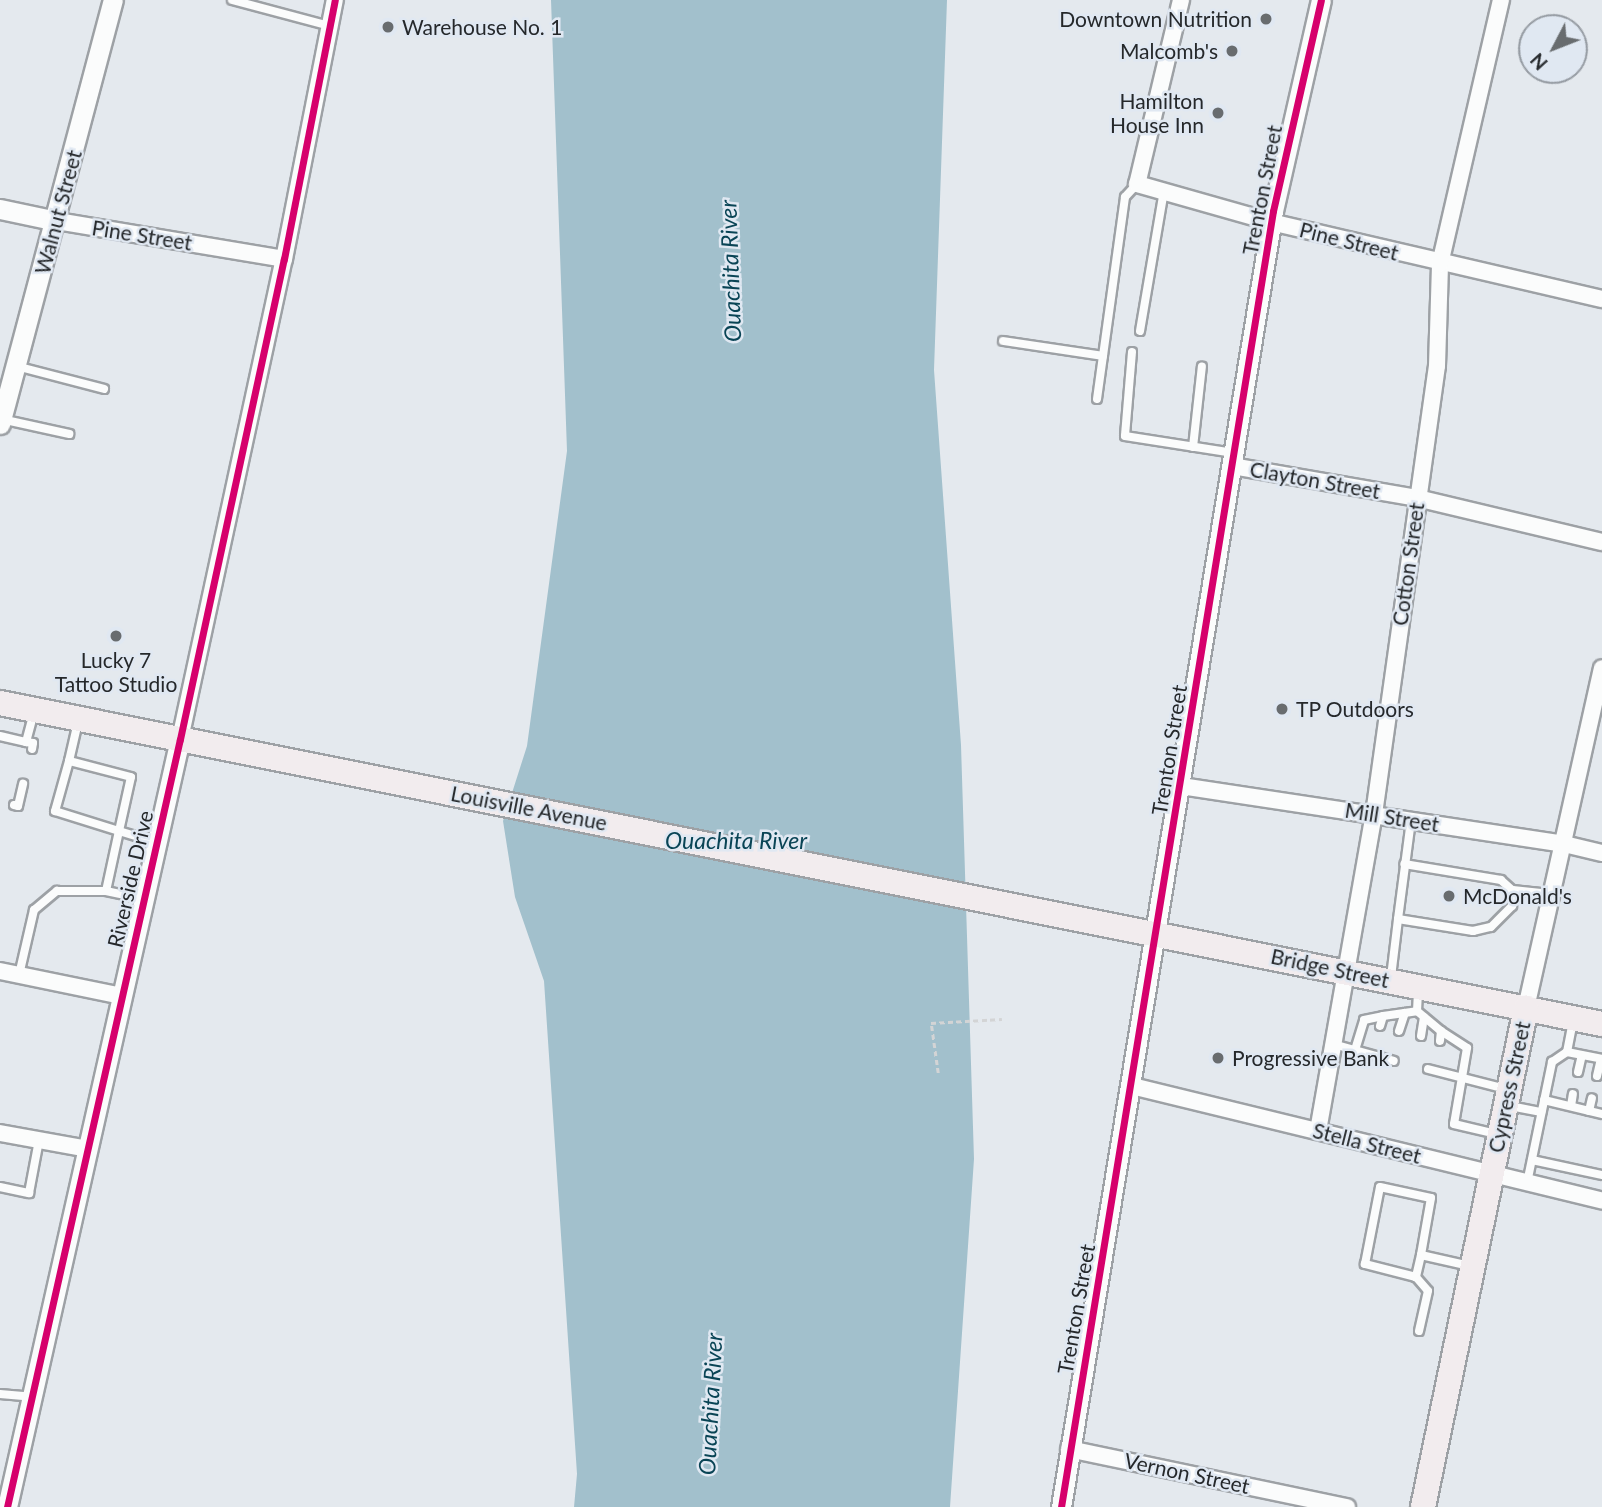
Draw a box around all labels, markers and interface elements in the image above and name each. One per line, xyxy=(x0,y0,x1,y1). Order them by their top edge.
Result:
place label: Downtown Nutrition xyxy=(1059,6,1252,32)
marker: Downtown Nutrition xyxy=(1258,11,1274,27)
place label: Warehouse No. 1 xyxy=(402,14,562,40)
north arrow xyxy=(1518,14,1588,84)
marker: Warehouse No. 1 xyxy=(380,19,396,35)
place label: Malcomb's xyxy=(1120,38,1218,64)
marker: Malcomb's xyxy=(1224,43,1240,59)
text: N xyxy=(1525,49,1552,75)
place label: Hamilton House Inn xyxy=(1110,88,1204,138)
marker: Hamilton House Inn xyxy=(1210,105,1226,121)
street label: Trenton Street xyxy=(1237,123,1287,257)
street label: Walnut Street xyxy=(29,147,87,277)
water label: Ouachita River xyxy=(714,199,746,343)
street label: Pine Street xyxy=(90,215,194,255)
street label: Pine Street xyxy=(1297,217,1401,265)
street label: Clayton Street xyxy=(1248,456,1382,504)
street label: Cotton Street xyxy=(1387,501,1429,627)
marker: Lucky 7 Tattoo Studio xyxy=(108,628,124,644)
place label: Lucky 7 Tattoo Studio xyxy=(55,647,177,697)
street label: Trenton Street xyxy=(1146,683,1192,817)
place label: TP Outdoors xyxy=(1296,696,1415,722)
marker: TP Outdoors xyxy=(1274,701,1290,717)
street label: Louisville Avenue xyxy=(448,780,610,836)
street label: Mill Street xyxy=(1343,797,1441,837)
street label: Riverside Drive xyxy=(102,808,158,950)
water label: Ouachita River xyxy=(665,826,807,854)
place label: McDonald's xyxy=(1463,883,1572,909)
marker: McDonald's xyxy=(1441,888,1457,904)
street label: Bridge Street xyxy=(1269,943,1391,993)
street label: Cypress Street xyxy=(1483,1019,1535,1155)
place label: Progressive Bank xyxy=(1232,1045,1389,1071)
marker: Progressive Bank xyxy=(1210,1050,1226,1066)
street label: Stella Street xyxy=(1310,1117,1424,1169)
street label: Trenton Street xyxy=(1052,1242,1100,1376)
water label: Ouachita River xyxy=(692,1332,728,1476)
street label: Vernon Street xyxy=(1122,1447,1252,1499)

